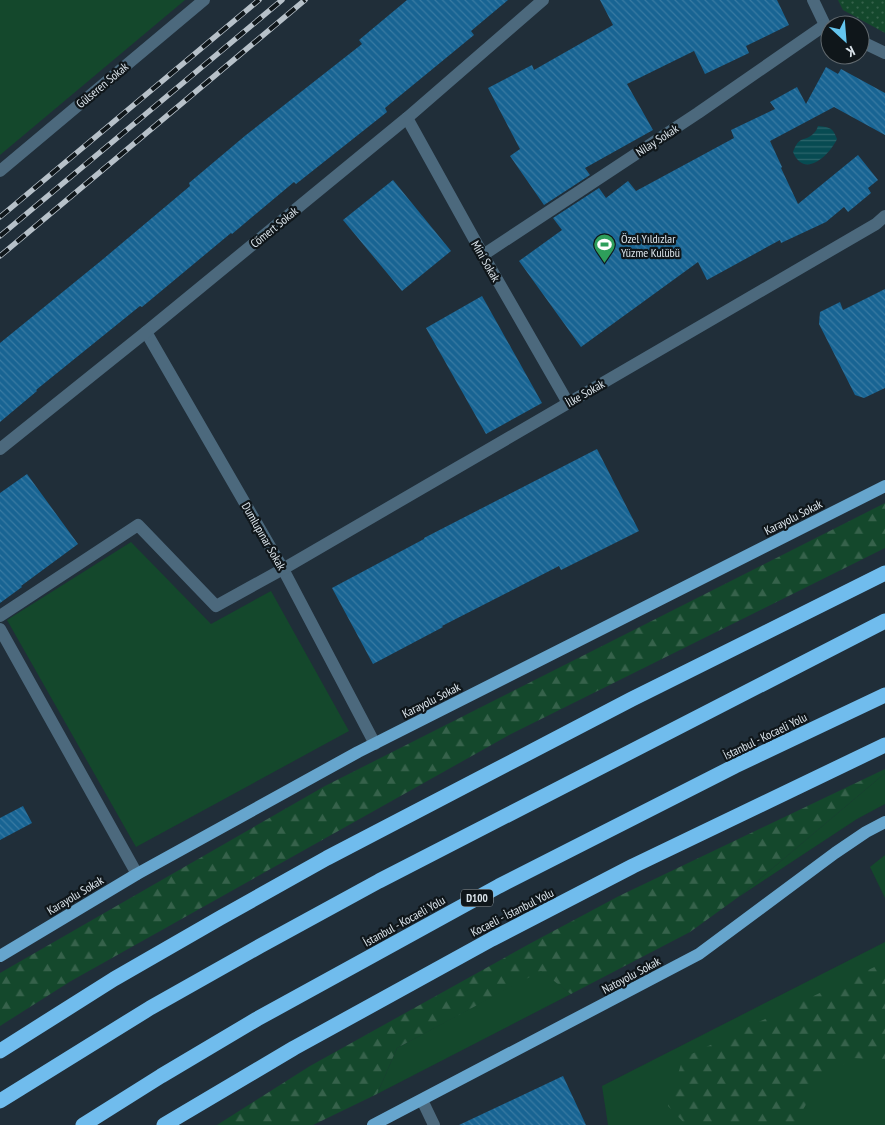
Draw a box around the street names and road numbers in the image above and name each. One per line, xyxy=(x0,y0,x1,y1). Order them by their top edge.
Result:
street label: Gülseren Sokak xyxy=(73,59,131,111)
street label: Nilay Sokak xyxy=(633,121,681,159)
street label: Cömert Sokak xyxy=(247,203,301,251)
street label: Mini Sokak xyxy=(468,238,504,285)
street label: İlke Sokak xyxy=(563,376,607,410)
street label: Karayolu Sokak xyxy=(761,496,825,538)
street label: Dumlupınar Sokak xyxy=(239,500,290,573)
street label: Karayolu Sokak xyxy=(399,679,463,721)
street label: İstanbul - Kocaeli Yolu xyxy=(721,709,809,763)
street label: Karayolu Sokak xyxy=(44,872,106,918)
street label: Kocaeli - İstanbul Yolu xyxy=(468,885,556,939)
road number: D100 xyxy=(461,890,493,906)
street label: İstanbul - Kocaeli Yolu xyxy=(360,892,448,950)
street label: Natoyolu Sokak xyxy=(599,953,663,997)

